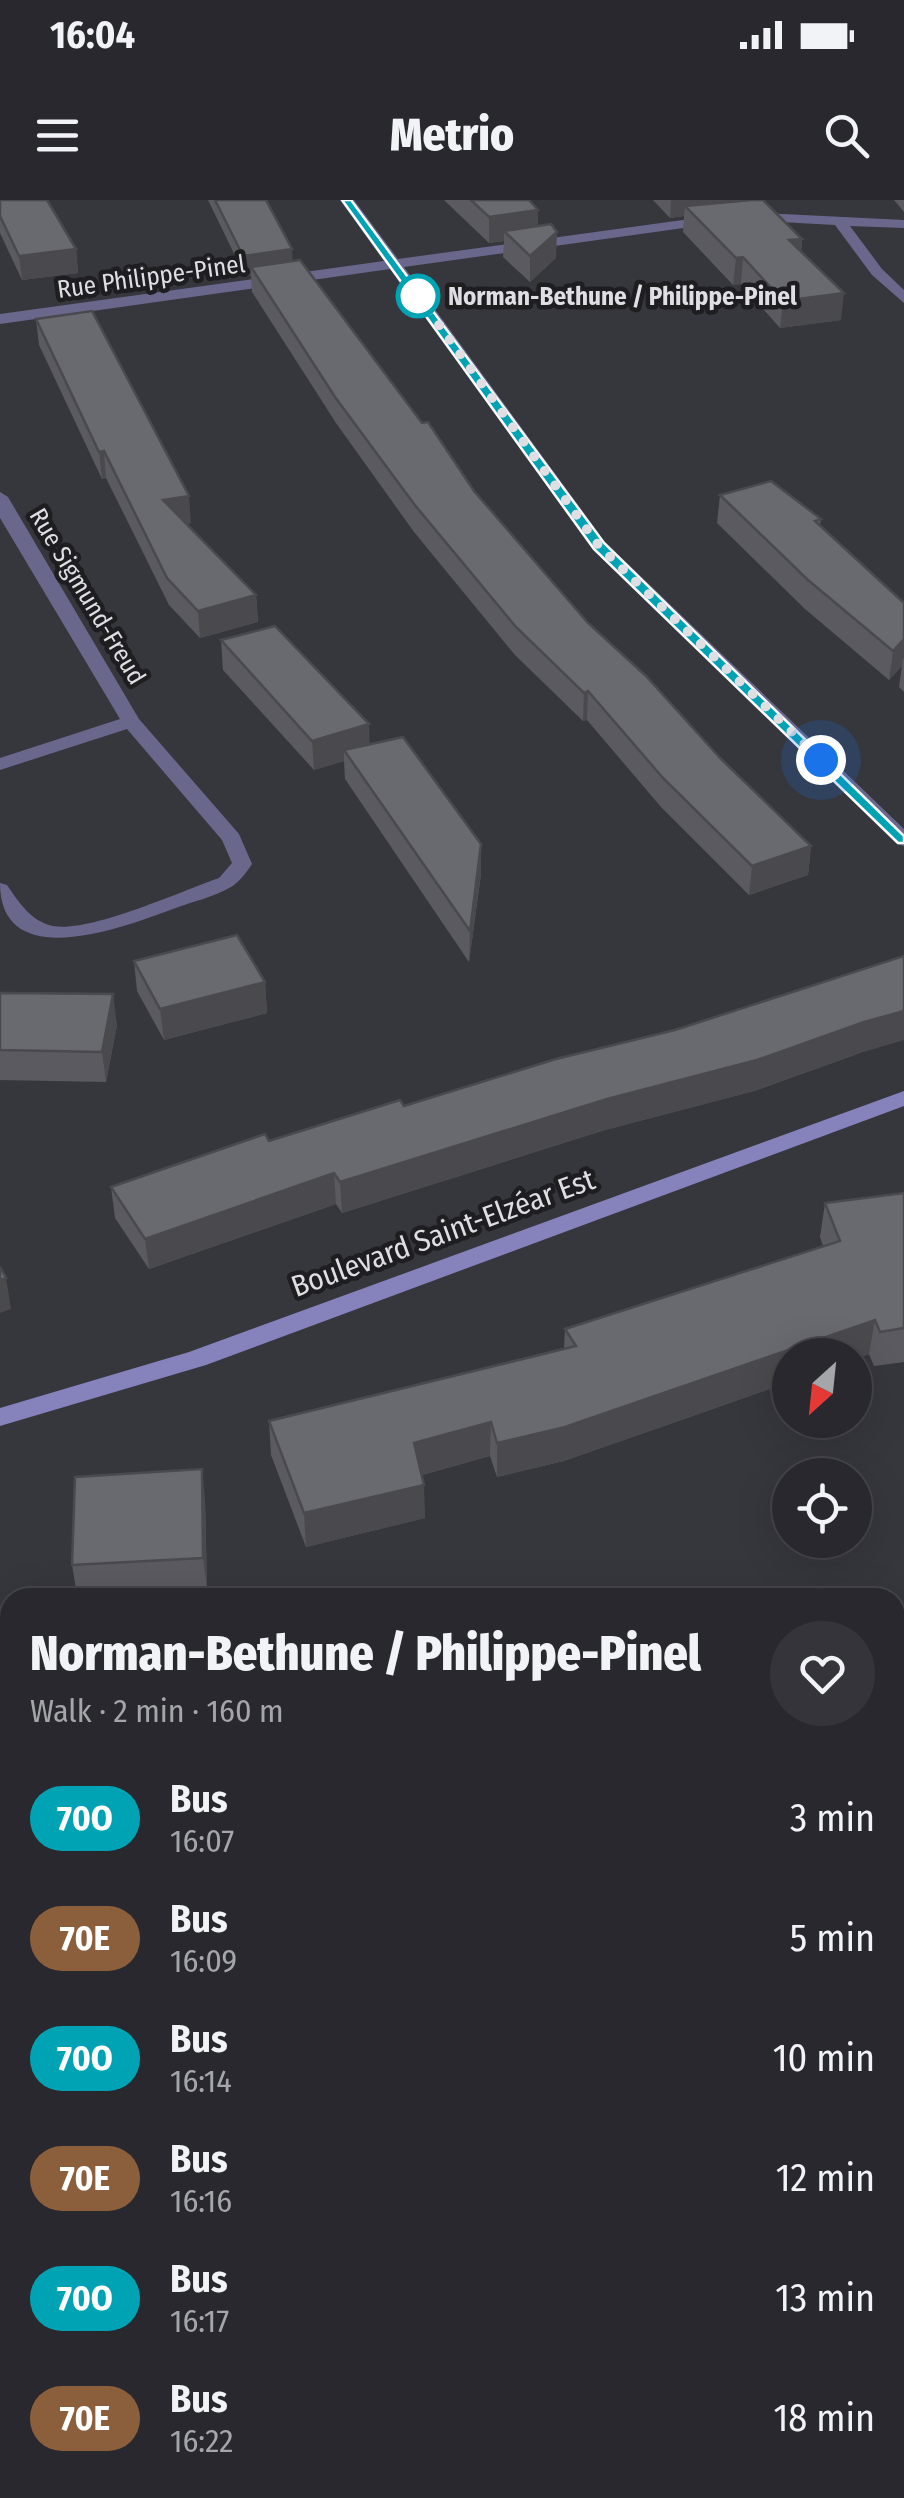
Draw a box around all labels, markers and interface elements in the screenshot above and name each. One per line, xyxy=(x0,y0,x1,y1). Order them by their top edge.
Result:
text: 16:04 xyxy=(50,12,135,58)
icon: menu xyxy=(30,108,85,163)
text: Metrio xyxy=(390,108,514,162)
icon: search xyxy=(819,108,874,163)
street label: Rue Philippe-Pinel xyxy=(55,249,247,305)
marker: Norman-Bethune / Philippe-Pinel xyxy=(397,275,439,317)
place label: Norman-Bethune / Philippe-Pinel xyxy=(448,282,797,312)
street label: Rue Sigmund-Freud xyxy=(23,503,152,690)
your location xyxy=(796,735,846,785)
street label: Boulevard Saint-Elzéar Est xyxy=(286,1161,600,1305)
north arrow xyxy=(772,1338,872,1438)
map controls xyxy=(772,1338,872,1558)
button: locate xyxy=(772,1458,872,1558)
button: heart xyxy=(770,1621,875,1726)
text: Norman-Bethune / Philippe-Pinel xyxy=(30,1625,701,1683)
text: Walk · 2 min · 160 m xyxy=(30,1692,284,1730)
text: Bus xyxy=(170,1776,228,1822)
text: 3 min xyxy=(790,1795,875,1841)
text: 70O xyxy=(57,1797,113,1839)
text: 16:07 xyxy=(170,1822,234,1860)
text: Bus xyxy=(170,1896,228,1942)
text: 5 min xyxy=(790,1915,875,1961)
text: 70E xyxy=(60,1917,110,1959)
text: 16:09 xyxy=(170,1942,237,1980)
text: Bus xyxy=(170,2016,228,2062)
text: 10 min xyxy=(773,2035,875,2081)
text: 70O xyxy=(57,2037,113,2079)
text: 16:14 xyxy=(170,2062,232,2100)
text: Bus xyxy=(170,2136,228,2182)
text: 12 min xyxy=(776,2155,875,2201)
text: 70E xyxy=(60,2157,110,2199)
text: 16:16 xyxy=(170,2182,232,2220)
text: Bus xyxy=(170,2256,228,2302)
text: 13 min xyxy=(775,2275,875,2321)
text: 70O xyxy=(57,2277,113,2319)
text: 16:17 xyxy=(170,2302,229,2340)
text: Bus xyxy=(170,2376,228,2422)
text: 18 min xyxy=(773,2395,875,2441)
text: 70E xyxy=(60,2397,110,2439)
text: 16:22 xyxy=(170,2422,233,2460)

